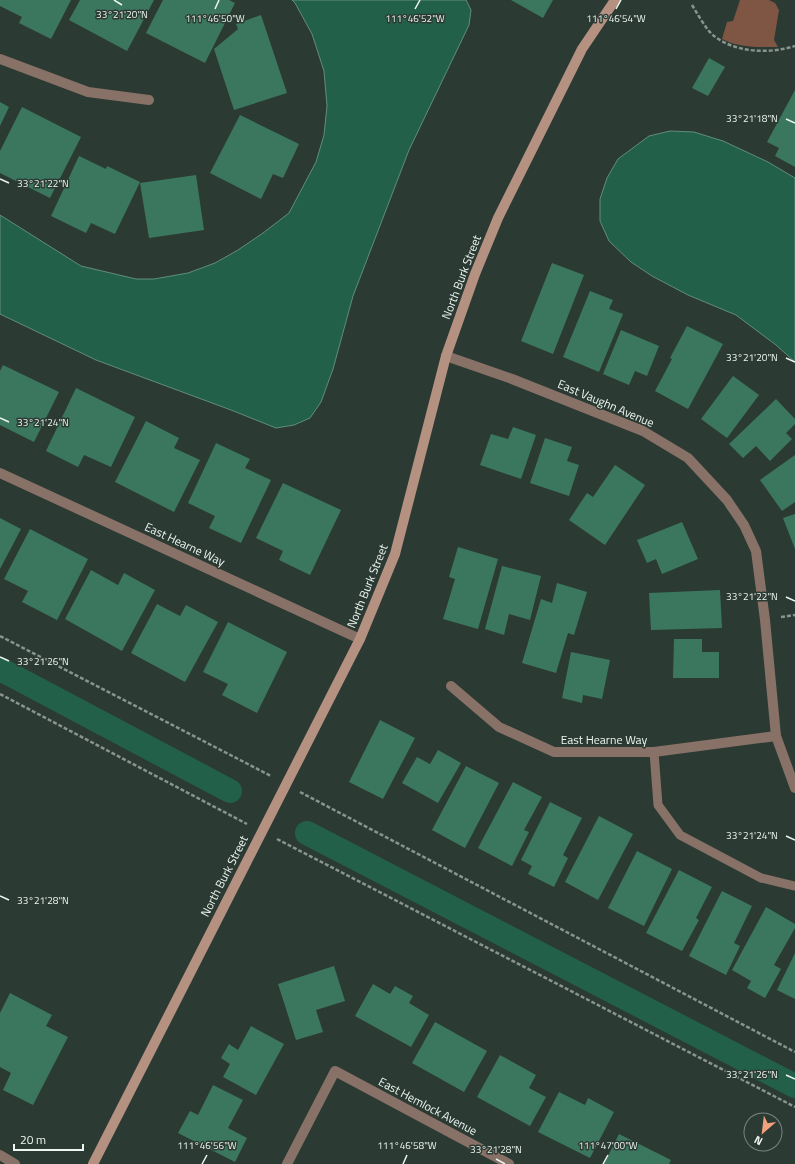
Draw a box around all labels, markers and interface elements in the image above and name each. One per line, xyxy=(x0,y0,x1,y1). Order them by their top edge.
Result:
text: 33°21'20"N xyxy=(96,7,148,22)
text: 111°46'50"W xyxy=(185,11,245,26)
text: 111°46'52"W xyxy=(385,11,445,26)
text: 111°46'54"W xyxy=(586,11,646,26)
text: 33°21'18"N xyxy=(726,111,778,126)
text: 33°21'22"N xyxy=(17,176,69,191)
street label: North Burk Street xyxy=(436,231,486,322)
text: 33°21'20"N xyxy=(726,350,778,365)
street label: East Vaughn Avenue xyxy=(555,374,657,432)
text: 33°21'24"N xyxy=(17,415,69,430)
street label: East Hearne Way xyxy=(142,517,228,571)
street label: North Burk Street xyxy=(342,540,393,631)
text: 33°21'22"N xyxy=(726,589,778,604)
text: 33°21'26"N xyxy=(17,654,69,669)
street label: East Hearne Way xyxy=(561,730,648,749)
text: 33°21'24"N xyxy=(726,828,778,843)
street label: North Burk Street xyxy=(195,831,253,920)
text: 33°21'28"N xyxy=(17,893,69,908)
text: 33°21'26"N xyxy=(726,1067,778,1082)
street label: East Hemlock Avenue xyxy=(375,1072,481,1140)
north arrow xyxy=(743,1112,783,1152)
scale bar xyxy=(14,1126,83,1152)
text: 20 m xyxy=(20,1130,46,1149)
text: N xyxy=(751,1132,765,1150)
text: 111°46'56"W xyxy=(177,1138,237,1153)
text: 111°46'58"W xyxy=(377,1138,437,1153)
text: 111°47'00"W xyxy=(578,1138,638,1153)
text: 33°21'28"N xyxy=(470,1142,522,1157)

